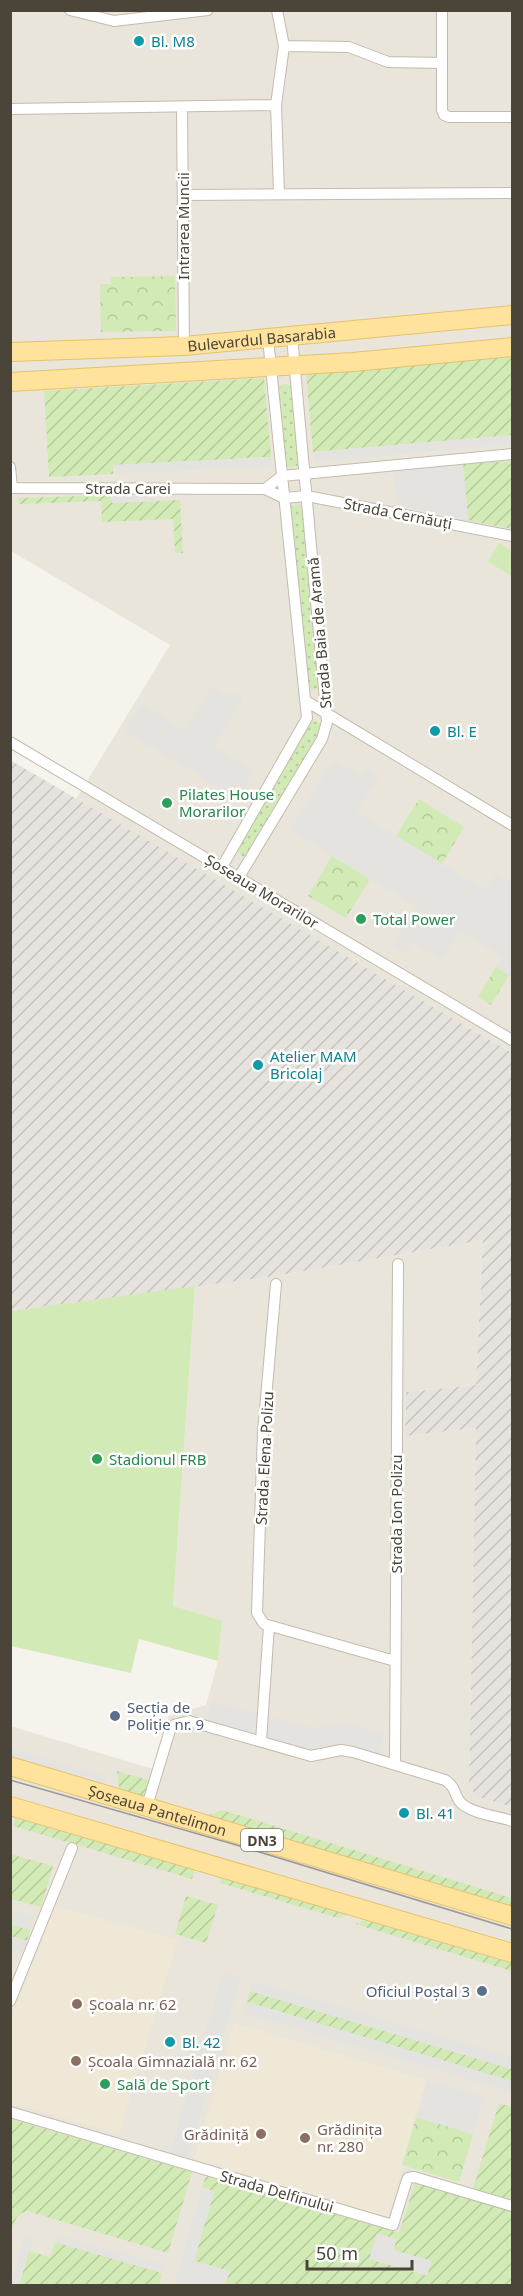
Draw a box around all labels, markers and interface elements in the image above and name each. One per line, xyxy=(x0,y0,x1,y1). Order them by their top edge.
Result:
place label: Bl. M8 xyxy=(151,31,195,51)
marker: Bl. M8 xyxy=(132,34,146,48)
street label: Intrarea Muncii xyxy=(173,172,193,280)
street label: Bulevardul Basarabia xyxy=(186,322,337,356)
street label: Strada Carei xyxy=(85,478,171,498)
street label: Strada Cernăuți xyxy=(342,493,454,533)
street label: Strada Baia de Aramă xyxy=(302,557,336,709)
place label: Bl. E xyxy=(447,721,477,741)
marker: Bl. E xyxy=(428,724,442,738)
place label: Pilates House Morarilor xyxy=(179,784,274,821)
marker: Pilates House Morarilor xyxy=(160,796,174,810)
street label: Șoseaua Morarilor xyxy=(201,849,323,933)
place label: Total Power xyxy=(373,909,455,929)
marker: Total Power xyxy=(354,912,368,926)
place label: Atelier MAM Bricolaj xyxy=(270,1046,357,1083)
marker: Atelier MAM Bricolaj xyxy=(251,1058,265,1072)
street label: Strada Elena Polizu xyxy=(251,1391,277,1525)
place label: Stadionul FRB xyxy=(109,1449,206,1469)
marker: Stadionul FRB xyxy=(90,1452,104,1466)
street label: Strada Ion Polizu xyxy=(386,1454,406,1574)
place label: Secția de Poliție nr. 9 xyxy=(127,1697,204,1734)
marker: Secția de Poliție nr. 9 xyxy=(108,1709,122,1723)
street label: Șoseaua Pantelimon xyxy=(86,1780,229,1840)
place label: Bl. 41 xyxy=(416,1803,455,1823)
marker: Bl. 41 xyxy=(397,1806,411,1820)
road number: DN3 xyxy=(241,1829,283,1851)
place label: Oficiul Poștal 3 xyxy=(366,1981,470,2001)
marker: Oficiul Poștal 3 xyxy=(475,1984,489,1998)
place label: Școala nr. 62 xyxy=(89,1994,176,2014)
marker: Școala nr. 62 xyxy=(70,1997,84,2011)
place label: Bl. 42 xyxy=(182,2032,221,2052)
marker: Bl. 42 xyxy=(163,2035,177,2049)
place label: Școala Gimnazială nr. 62 xyxy=(88,2051,257,2071)
marker: Școala Gimnazială nr. 62 xyxy=(69,2054,83,2068)
place label: Sală de Sport xyxy=(117,2074,210,2094)
marker: Sală de Sport xyxy=(98,2077,112,2091)
place label: Grădinița nr. 280 xyxy=(317,2119,382,2156)
place label: Grădiniță xyxy=(184,2124,249,2144)
marker: Grădiniță xyxy=(254,2127,268,2141)
marker: Grădinița nr. 280 xyxy=(298,2131,312,2145)
street label: Strada Delfinului xyxy=(218,2165,336,2217)
scale bar xyxy=(307,2233,412,2271)
text: 50 m xyxy=(316,2241,358,2265)

